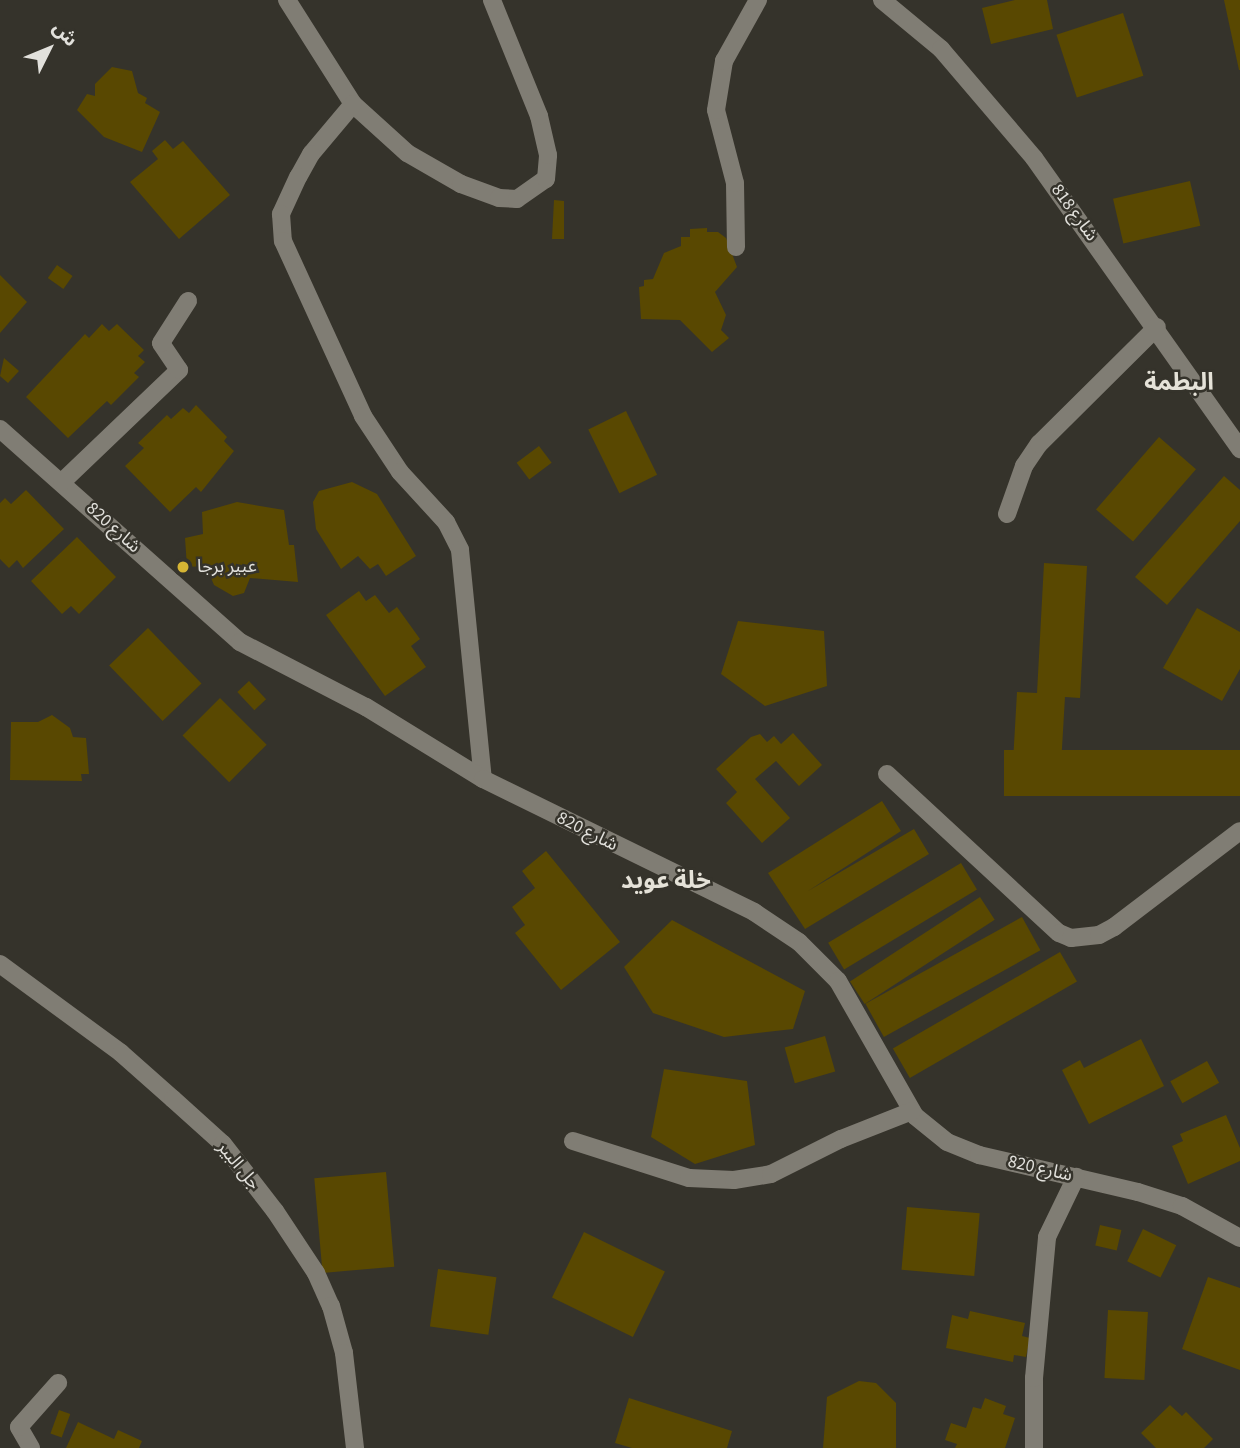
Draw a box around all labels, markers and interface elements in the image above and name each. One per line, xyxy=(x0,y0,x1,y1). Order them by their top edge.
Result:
north arrow xyxy=(14,14,84,84)
text: ش xyxy=(46,16,83,53)
street label: شارع 818 xyxy=(1046,180,1102,246)
district label: البطمة xyxy=(1144,369,1214,397)
street label: شارع 820 xyxy=(81,498,145,558)
place label: عبير برجا xyxy=(197,556,257,578)
marker: عبير برجا xyxy=(175,559,191,575)
street label: شارع 820 xyxy=(553,808,621,856)
district label: خلة عويد xyxy=(621,867,711,895)
street label: جل البير xyxy=(212,1137,264,1195)
street label: شارع 820 xyxy=(1006,1151,1074,1187)

